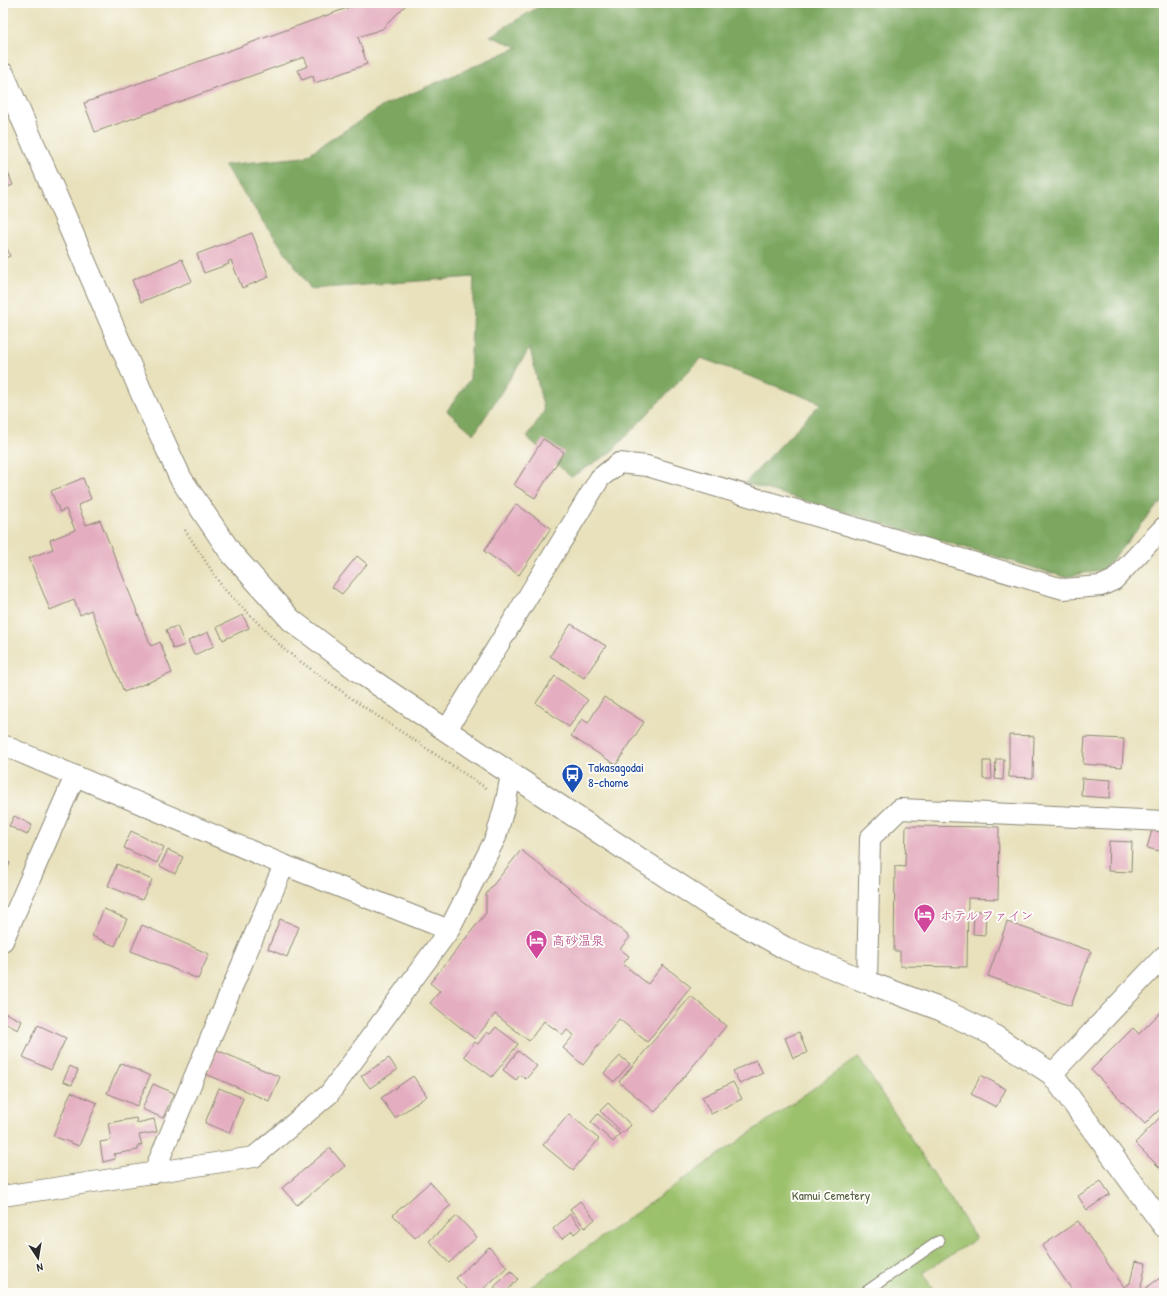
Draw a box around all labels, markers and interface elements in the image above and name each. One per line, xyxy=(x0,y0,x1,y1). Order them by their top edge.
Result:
place label: Takasagodai 8-chome xyxy=(588,758,644,791)
bus stop icon: Takasagodai 8-chome xyxy=(560,761,586,794)
hotel icon: ホテル ファイン xyxy=(912,902,938,935)
place label: ホテル ファイン xyxy=(940,906,1033,924)
hotel icon: 高砂温泉 xyxy=(524,927,550,960)
place label: 高砂温泉 xyxy=(552,931,604,949)
park label: Kamui Cemetery xyxy=(792,1186,871,1204)
north arrow xyxy=(18,1238,58,1278)
text: N xyxy=(36,1260,44,1275)

